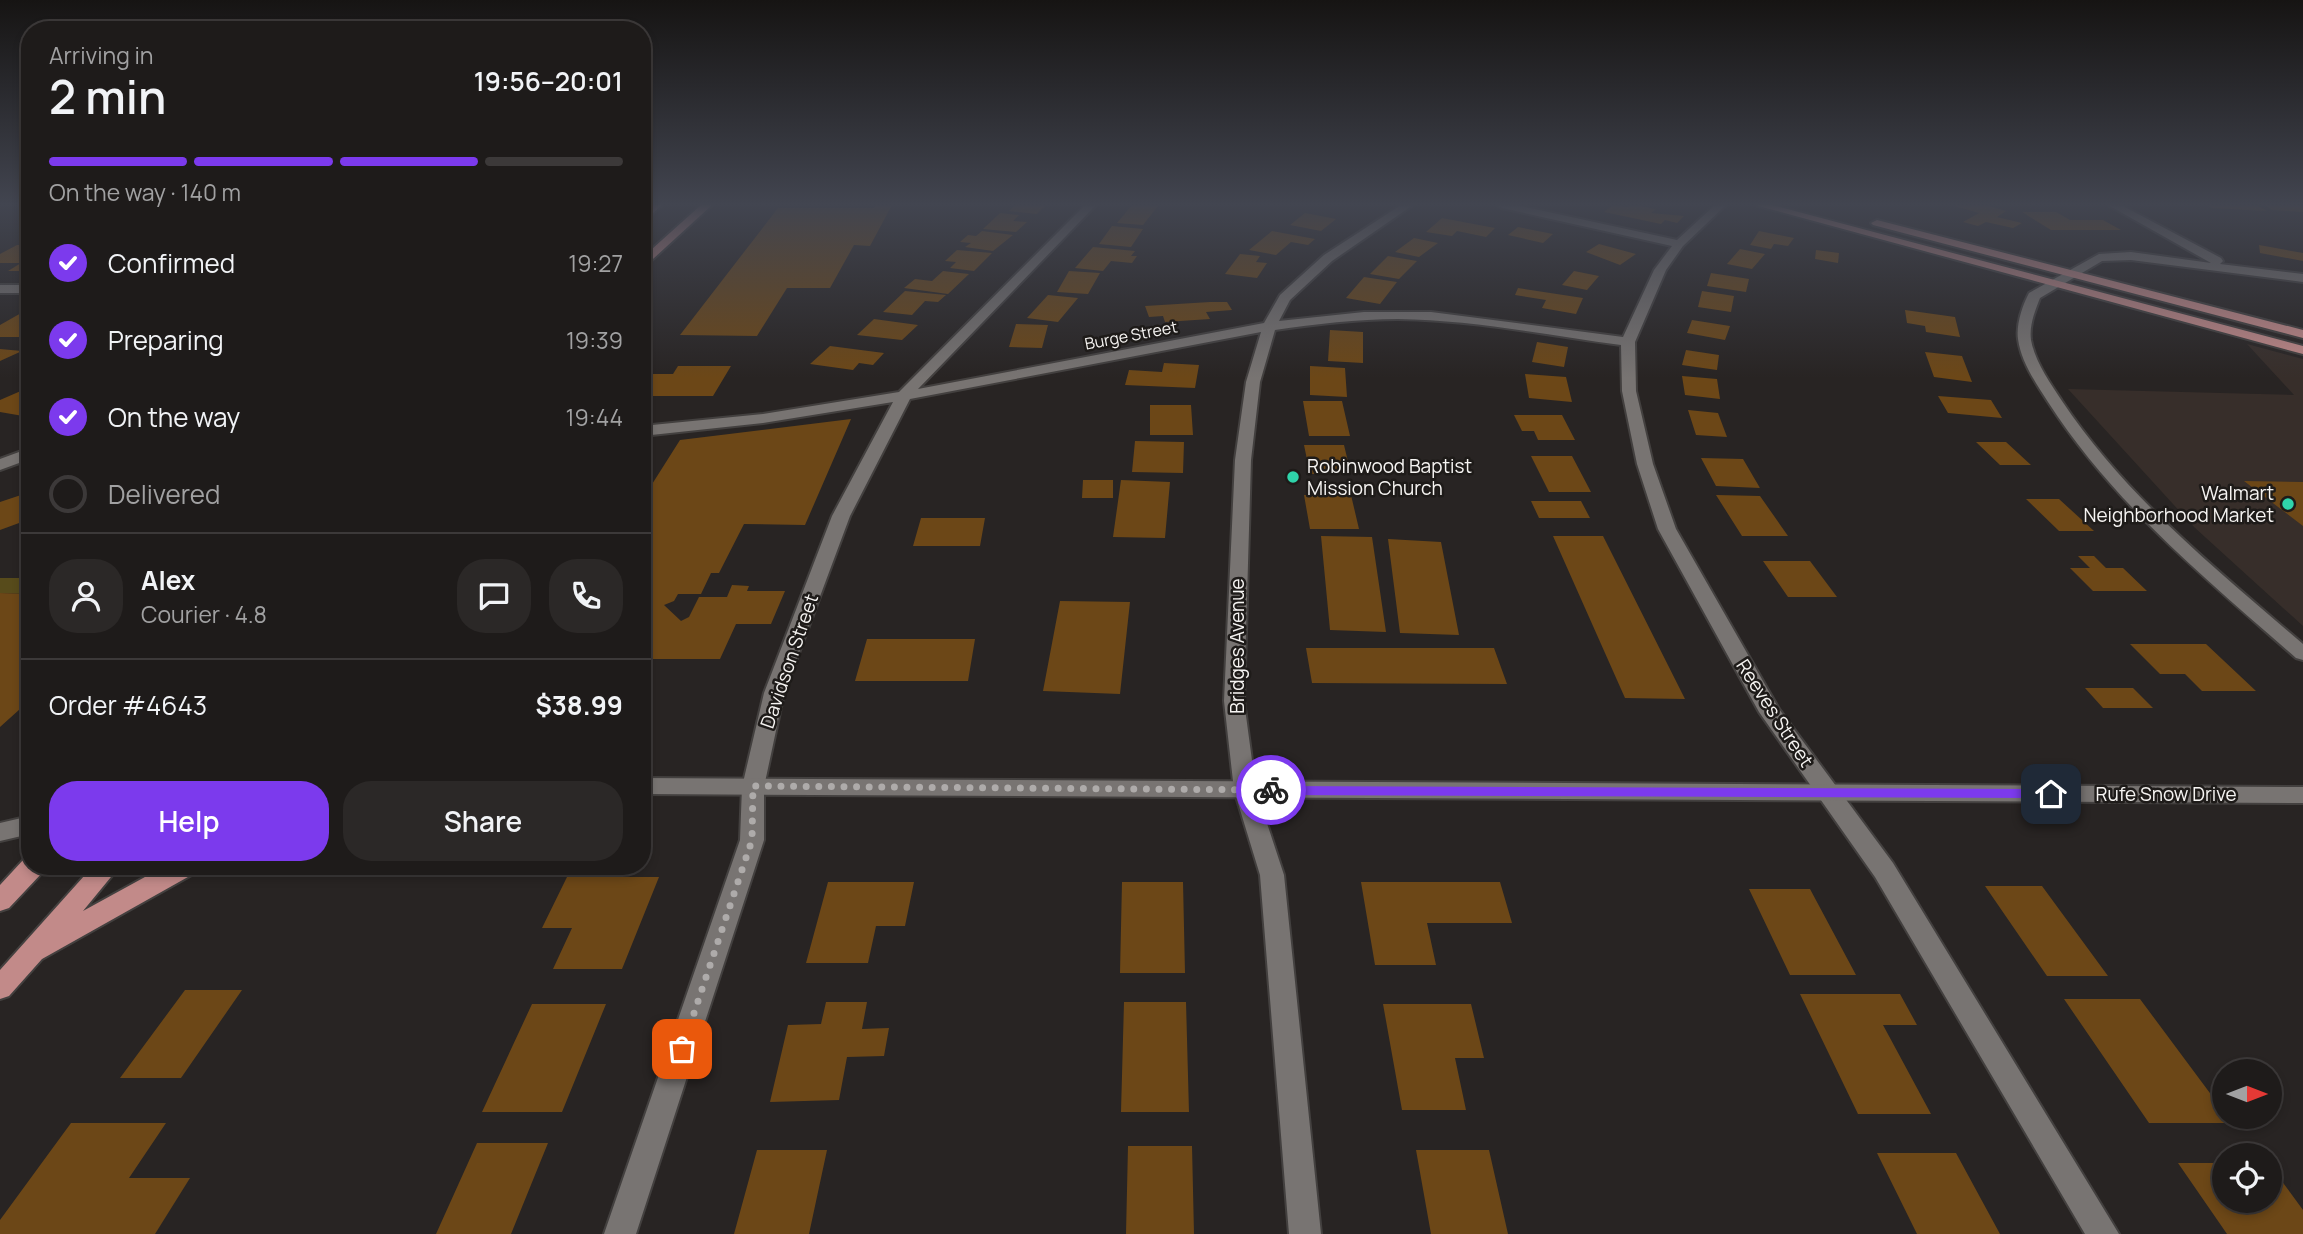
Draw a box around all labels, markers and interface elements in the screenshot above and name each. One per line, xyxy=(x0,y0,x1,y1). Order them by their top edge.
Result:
text: Arriving in xyxy=(49,39,154,71)
text: 19:56–20:01 xyxy=(474,63,623,99)
text: 2 min xyxy=(49,65,166,128)
text: On the way · 140 m xyxy=(49,176,241,208)
icon: check xyxy=(49,244,87,282)
text: Confirmed xyxy=(108,245,235,281)
text: 19:27 xyxy=(568,247,623,279)
street label: Burge Street xyxy=(1083,315,1179,355)
icon: check xyxy=(49,321,87,359)
text: Preparing xyxy=(108,322,224,358)
text: 19:39 xyxy=(566,324,623,356)
icon: check xyxy=(49,398,87,436)
text: On the way xyxy=(108,399,240,435)
text: 19:44 xyxy=(566,401,623,433)
place label: Robinwood Baptist Mission Church xyxy=(1307,453,1472,501)
marker: Robinwood Baptist Mission Church xyxy=(1285,469,1301,485)
text: Delivered xyxy=(108,476,220,512)
place label: Walmart Neighborhood Market xyxy=(2083,480,2274,528)
marker: Walmart Neighborhood Market xyxy=(2280,496,2296,512)
button: person xyxy=(49,559,123,633)
button: chat xyxy=(457,559,531,633)
button: phone xyxy=(549,559,623,633)
text: Alex xyxy=(141,562,195,598)
street label: Bridges Avenue xyxy=(1224,578,1250,714)
street label: Davidson Street xyxy=(754,590,824,732)
text: Courier · 4.8 xyxy=(141,598,267,630)
street label: Reeves Street xyxy=(1730,654,1820,772)
text: Order #4643 xyxy=(49,687,207,723)
text: $38.99 xyxy=(535,687,623,723)
courier xyxy=(1236,755,1306,825)
pin xyxy=(2021,764,2081,824)
icon: bike xyxy=(1252,771,1290,809)
icon: home xyxy=(2032,775,2070,813)
button: Help xyxy=(49,781,329,861)
button: Share xyxy=(343,781,623,861)
street label: Rufe Snow Drive xyxy=(2095,781,2237,807)
pin xyxy=(652,1019,712,1079)
icon: bag xyxy=(663,1030,701,1068)
north arrow xyxy=(2212,1059,2282,1129)
map controls xyxy=(2212,1059,2282,1213)
button: locate xyxy=(2212,1143,2282,1213)

